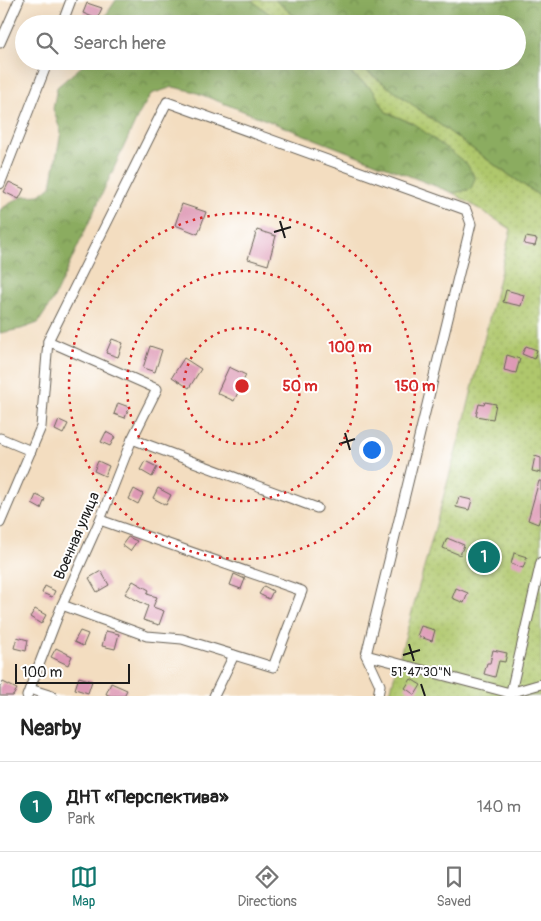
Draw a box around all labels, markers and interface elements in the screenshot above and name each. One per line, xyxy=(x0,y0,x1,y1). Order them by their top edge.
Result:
search box xyxy=(15,15,526,70)
icon: search xyxy=(33,29,61,57)
text: Search here xyxy=(73,31,166,55)
text: 100 m xyxy=(329,338,371,357)
centre of rings xyxy=(233,377,251,395)
text: 50 m xyxy=(283,377,317,396)
text: 150 m xyxy=(395,377,435,396)
your location xyxy=(359,437,385,463)
street label: Военная улица xyxy=(50,489,104,583)
pin: 1 xyxy=(468,538,500,576)
scale bar xyxy=(15,661,130,684)
text: 100 m xyxy=(22,664,62,681)
text: 51°47'30"N xyxy=(391,665,451,680)
text: Nearby xyxy=(20,715,81,742)
text: ДНТ «Перспектива» xyxy=(67,785,229,809)
text: 1 xyxy=(33,797,39,817)
text: 140 m xyxy=(477,797,521,817)
text: Park xyxy=(67,809,95,829)
tab: Map xyxy=(70,863,98,910)
tab: Directions xyxy=(237,863,297,910)
tab: Saved xyxy=(436,863,471,910)

